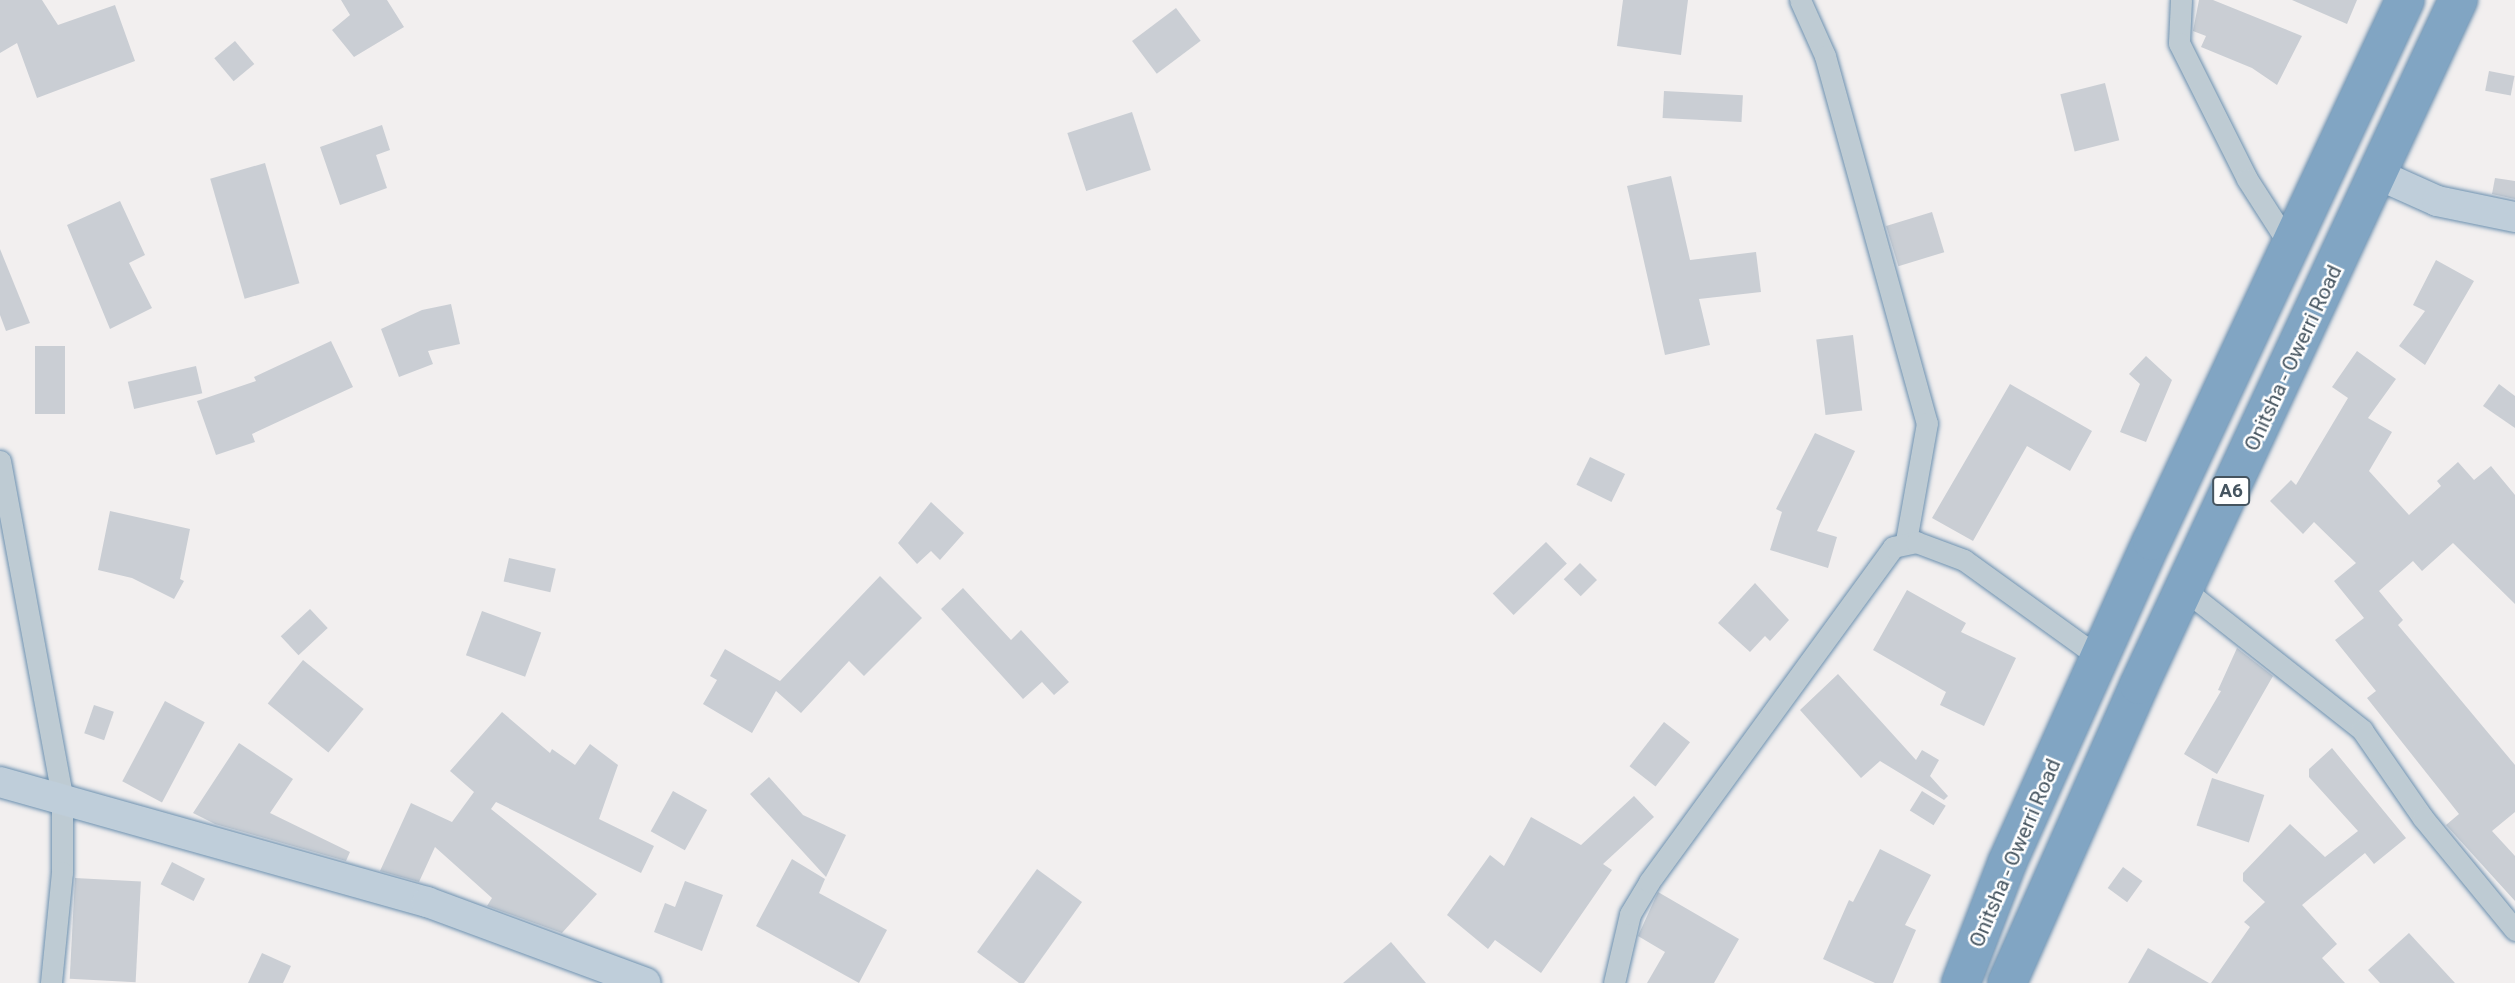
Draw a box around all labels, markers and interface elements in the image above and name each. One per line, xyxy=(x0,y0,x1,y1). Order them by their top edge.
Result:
street label: Onitsha - Owerri Road xyxy=(2239,261,2347,455)
road number: A6 xyxy=(2212,476,2250,506)
street label: Onitsha - Owerri Road xyxy=(1964,755,2066,951)

